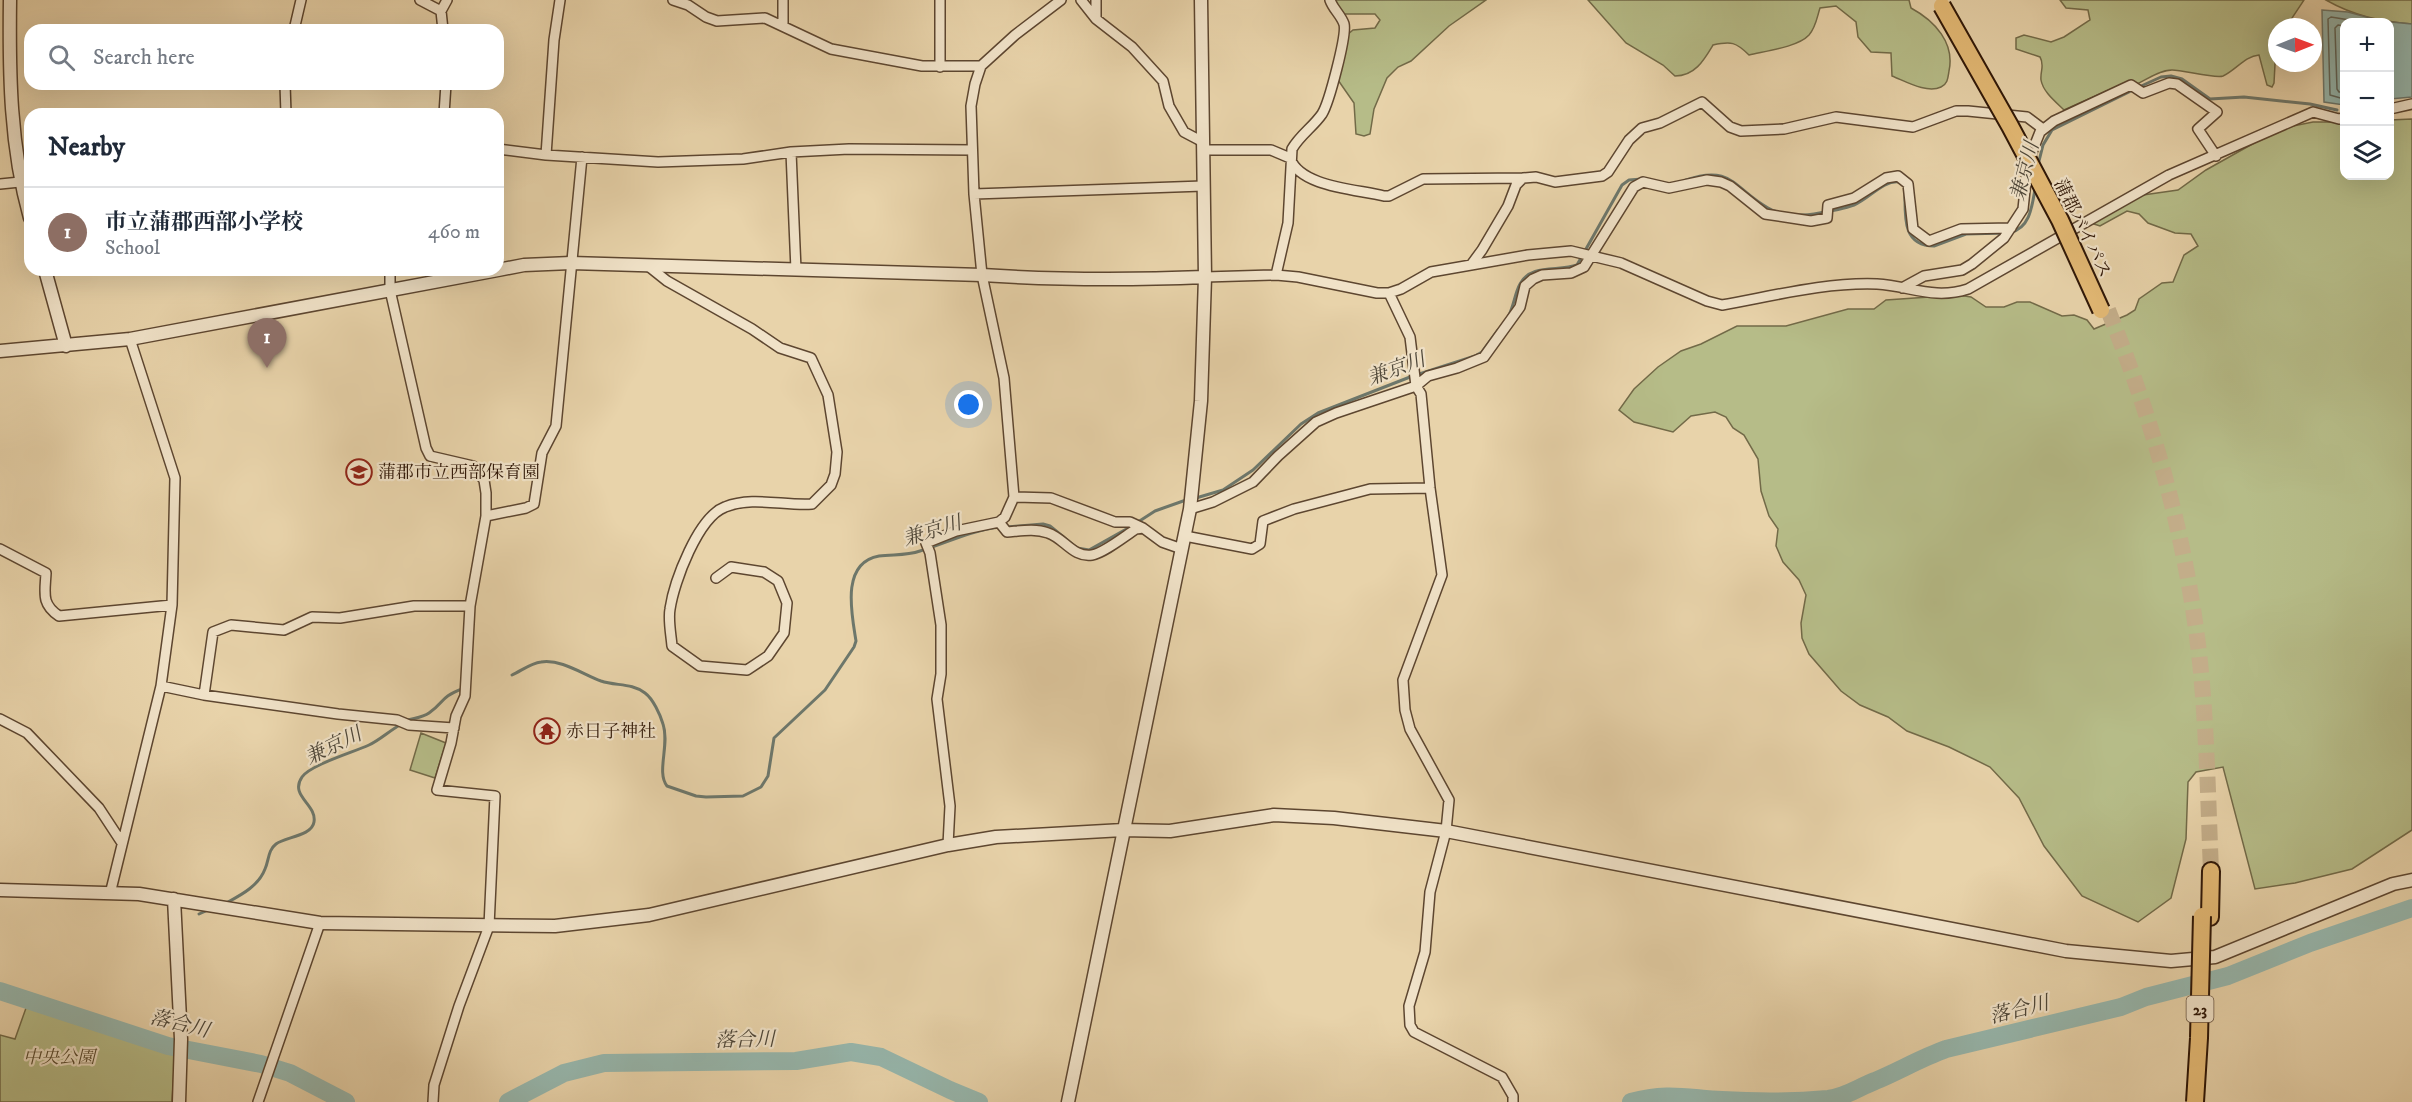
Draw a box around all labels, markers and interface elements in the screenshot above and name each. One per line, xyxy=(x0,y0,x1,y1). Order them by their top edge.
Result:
north arrow xyxy=(2268,18,2322,72)
map controls xyxy=(2340,18,2394,180)
button: + xyxy=(2340,18,2394,72)
search box xyxy=(24,24,504,90)
icon: search xyxy=(45,41,78,74)
text: Search here xyxy=(93,44,195,71)
button: − xyxy=(2340,72,2394,126)
button: layers xyxy=(2340,126,2394,180)
text: Nearby xyxy=(48,131,125,164)
water label: 兼京川 xyxy=(2006,137,2046,204)
street label: 蒲郡バイパス xyxy=(2049,175,2116,282)
text: 市立蒲郡西部小学校 xyxy=(105,209,303,236)
text: 1 xyxy=(64,220,71,245)
text: 460 m xyxy=(428,220,480,245)
text: School xyxy=(105,236,160,261)
pin: 1 xyxy=(248,318,286,368)
water label: 兼京川 xyxy=(1364,347,1431,391)
your location xyxy=(954,390,983,419)
school or university icon: 蒲郡市立西部保育園 xyxy=(344,457,374,487)
place label: 蒲郡市立西部保育園 xyxy=(378,462,540,484)
water label: 兼京川 xyxy=(900,510,967,552)
temple icon: 赤日子神社 xyxy=(532,716,562,746)
water label: 兼京川 xyxy=(301,721,368,771)
place label: 赤日子神社 xyxy=(566,721,656,743)
water label: 落合川 xyxy=(1987,991,2053,1030)
road number: 23 xyxy=(2186,996,2214,1022)
water label: 落合川 xyxy=(148,1005,214,1044)
water label: 落合川 xyxy=(715,1027,777,1054)
park label: 中央公園 xyxy=(23,1047,98,1069)

